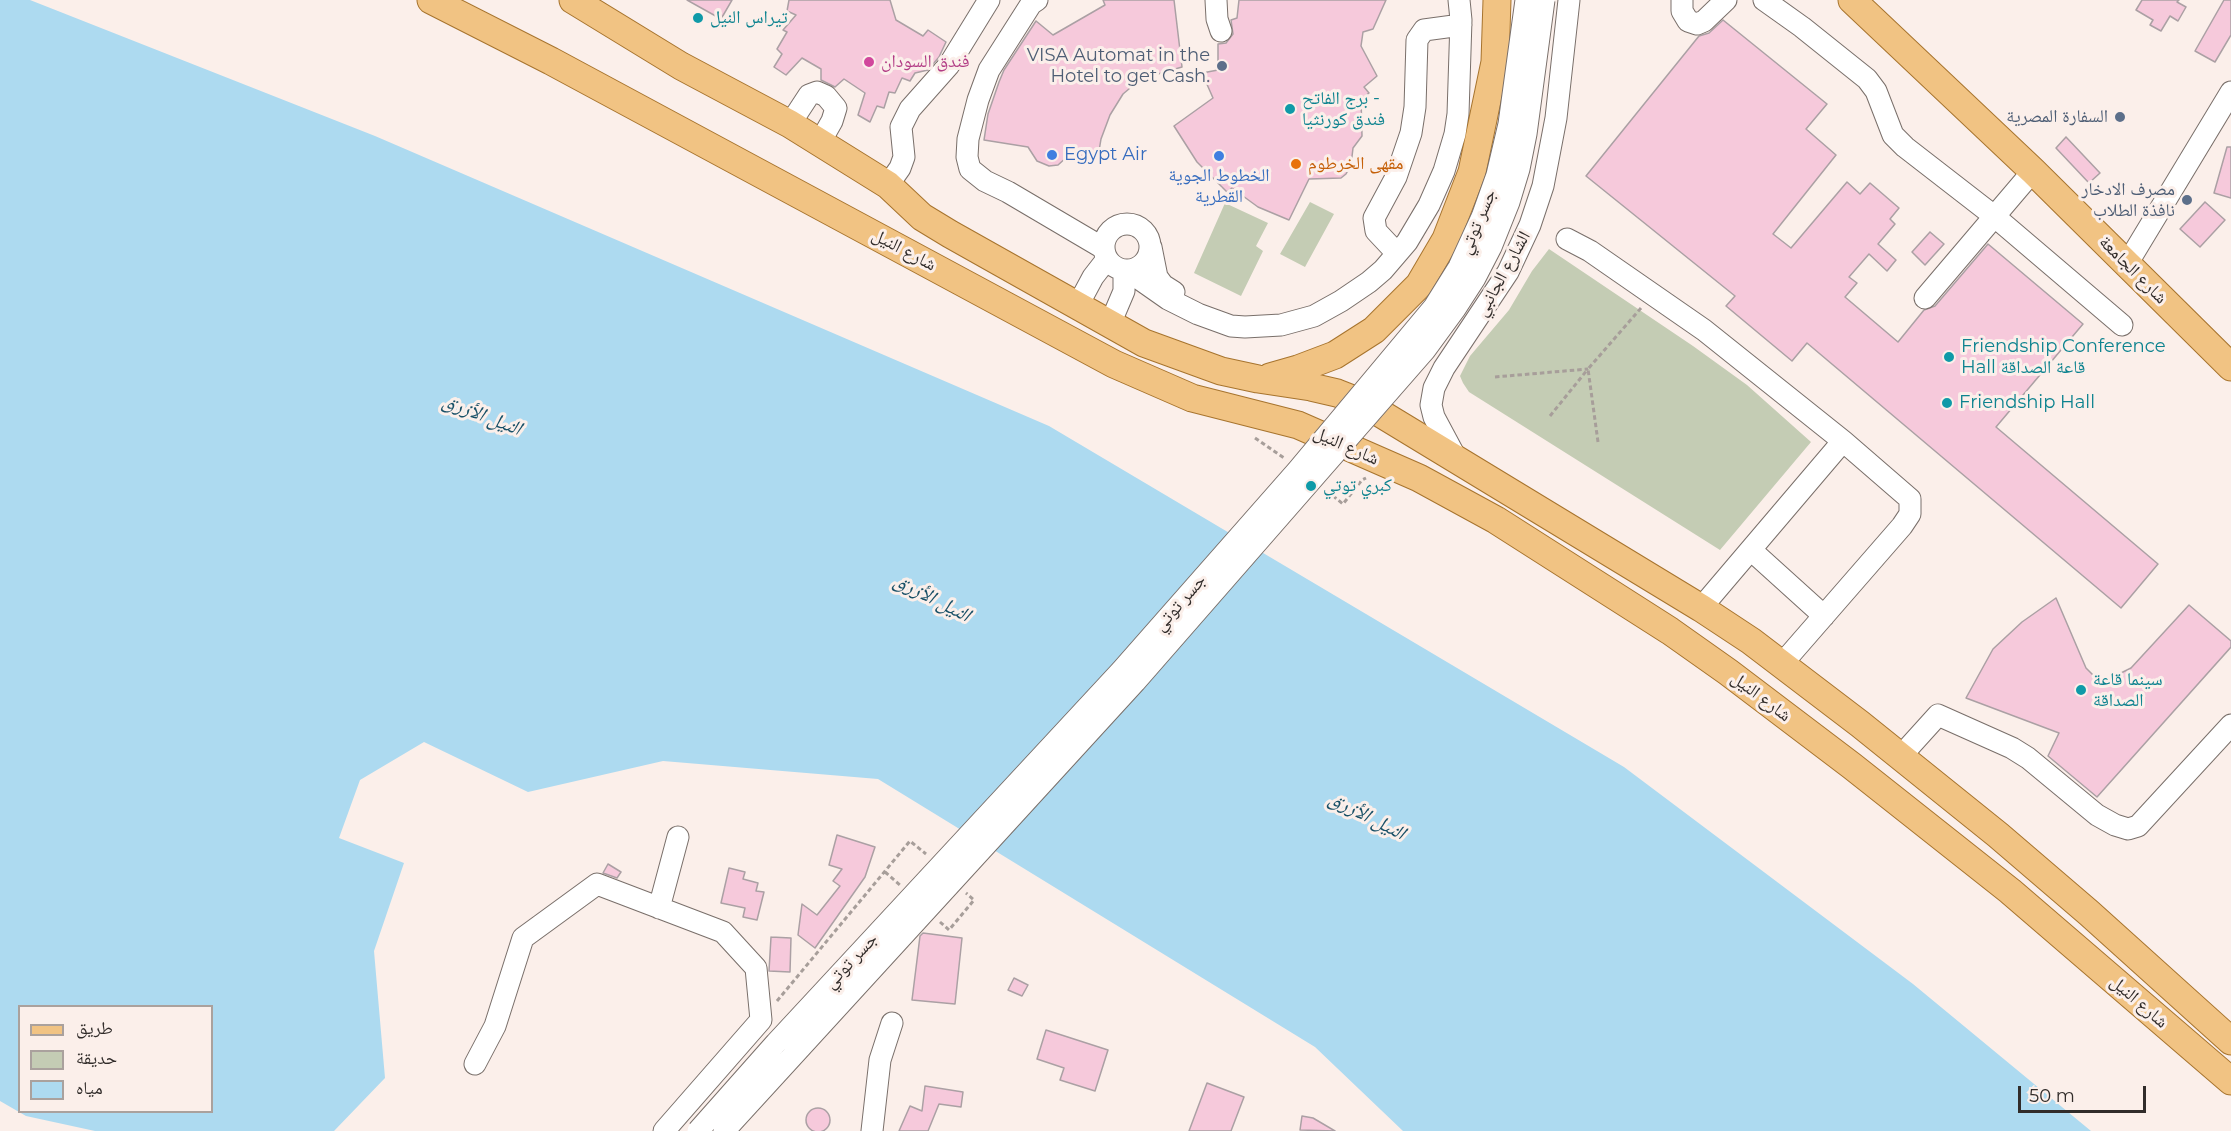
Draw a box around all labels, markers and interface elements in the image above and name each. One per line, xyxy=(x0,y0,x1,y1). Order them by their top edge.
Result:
place label: تيراس النيل xyxy=(710,7,788,29)
marker: تيراس النيل xyxy=(691,11,705,25)
place label: VISA Automat in the Hotel to get Cash. xyxy=(1027,45,1210,88)
place label: فندق السودان xyxy=(881,51,969,73)
marker: فندق السودان xyxy=(862,55,876,69)
marker: VISA Automat in the Hotel to get Cash. xyxy=(1215,59,1229,73)
place label: برج الفاتح - فندق كورنثيا xyxy=(1302,88,1385,130)
marker: برج الفاتح - فندق كورنثيا xyxy=(1283,102,1297,116)
place label: السفارة المصرية xyxy=(2006,106,2108,128)
marker: السفارة المصرية xyxy=(2113,110,2127,124)
place label: Egypt Air xyxy=(1064,144,1147,166)
marker: Egypt Air xyxy=(1045,148,1059,162)
marker: الخطوط الجوية القطرية xyxy=(1212,149,1226,163)
place label: مقهى الخرطوم xyxy=(1308,153,1404,175)
marker: مقهى الخرطوم xyxy=(1289,157,1303,171)
place label: الخطوط الجوية القطرية xyxy=(1168,165,1270,207)
place label: مصرف الادخار نافذة الطلاب xyxy=(2082,179,2175,222)
street label: جسر توتي xyxy=(1455,186,1501,258)
marker: مصرف الادخار نافذة الطلاب xyxy=(2180,193,2194,207)
street label: شارع النيل xyxy=(868,224,940,276)
street label: الشارع الجانبي xyxy=(1471,228,1535,320)
street label: شارع الجامعة xyxy=(2094,231,2172,309)
place label: Friendship Conference Hall قاعة الصداقة xyxy=(1961,336,2166,378)
marker: Friendship Conference Hall قاعة الصداقة xyxy=(1942,350,1956,364)
water label: النيل الأزرق xyxy=(439,389,525,441)
place label: Friendship Hall xyxy=(1959,392,2095,414)
marker: Friendship Hall xyxy=(1940,396,1954,410)
street label: شارع النيل xyxy=(1310,422,1382,470)
place label: كبري توتي xyxy=(1323,475,1392,497)
marker: كبري توتي xyxy=(1304,479,1318,493)
water label: النيل الأزرق xyxy=(890,569,974,627)
street label: جسر توتي xyxy=(1149,570,1211,636)
street label: شارع النيل xyxy=(1727,667,1795,727)
place label: سينما قاعة الصداقة xyxy=(2093,669,2163,712)
marker: سينما قاعة الصداقة xyxy=(2074,683,2088,697)
water label: النيل الأزرق xyxy=(1325,787,1409,845)
street label: جسر توتي xyxy=(820,929,882,993)
street label: شارع النيل xyxy=(2106,971,2172,1033)
legend xyxy=(18,1005,213,1113)
text: طريق xyxy=(76,1017,113,1039)
text: حديقة xyxy=(76,1047,117,1069)
scale bar xyxy=(2021,1074,2148,1112)
text: مياه xyxy=(76,1077,103,1099)
text: 50 m xyxy=(2029,1085,2075,1107)

